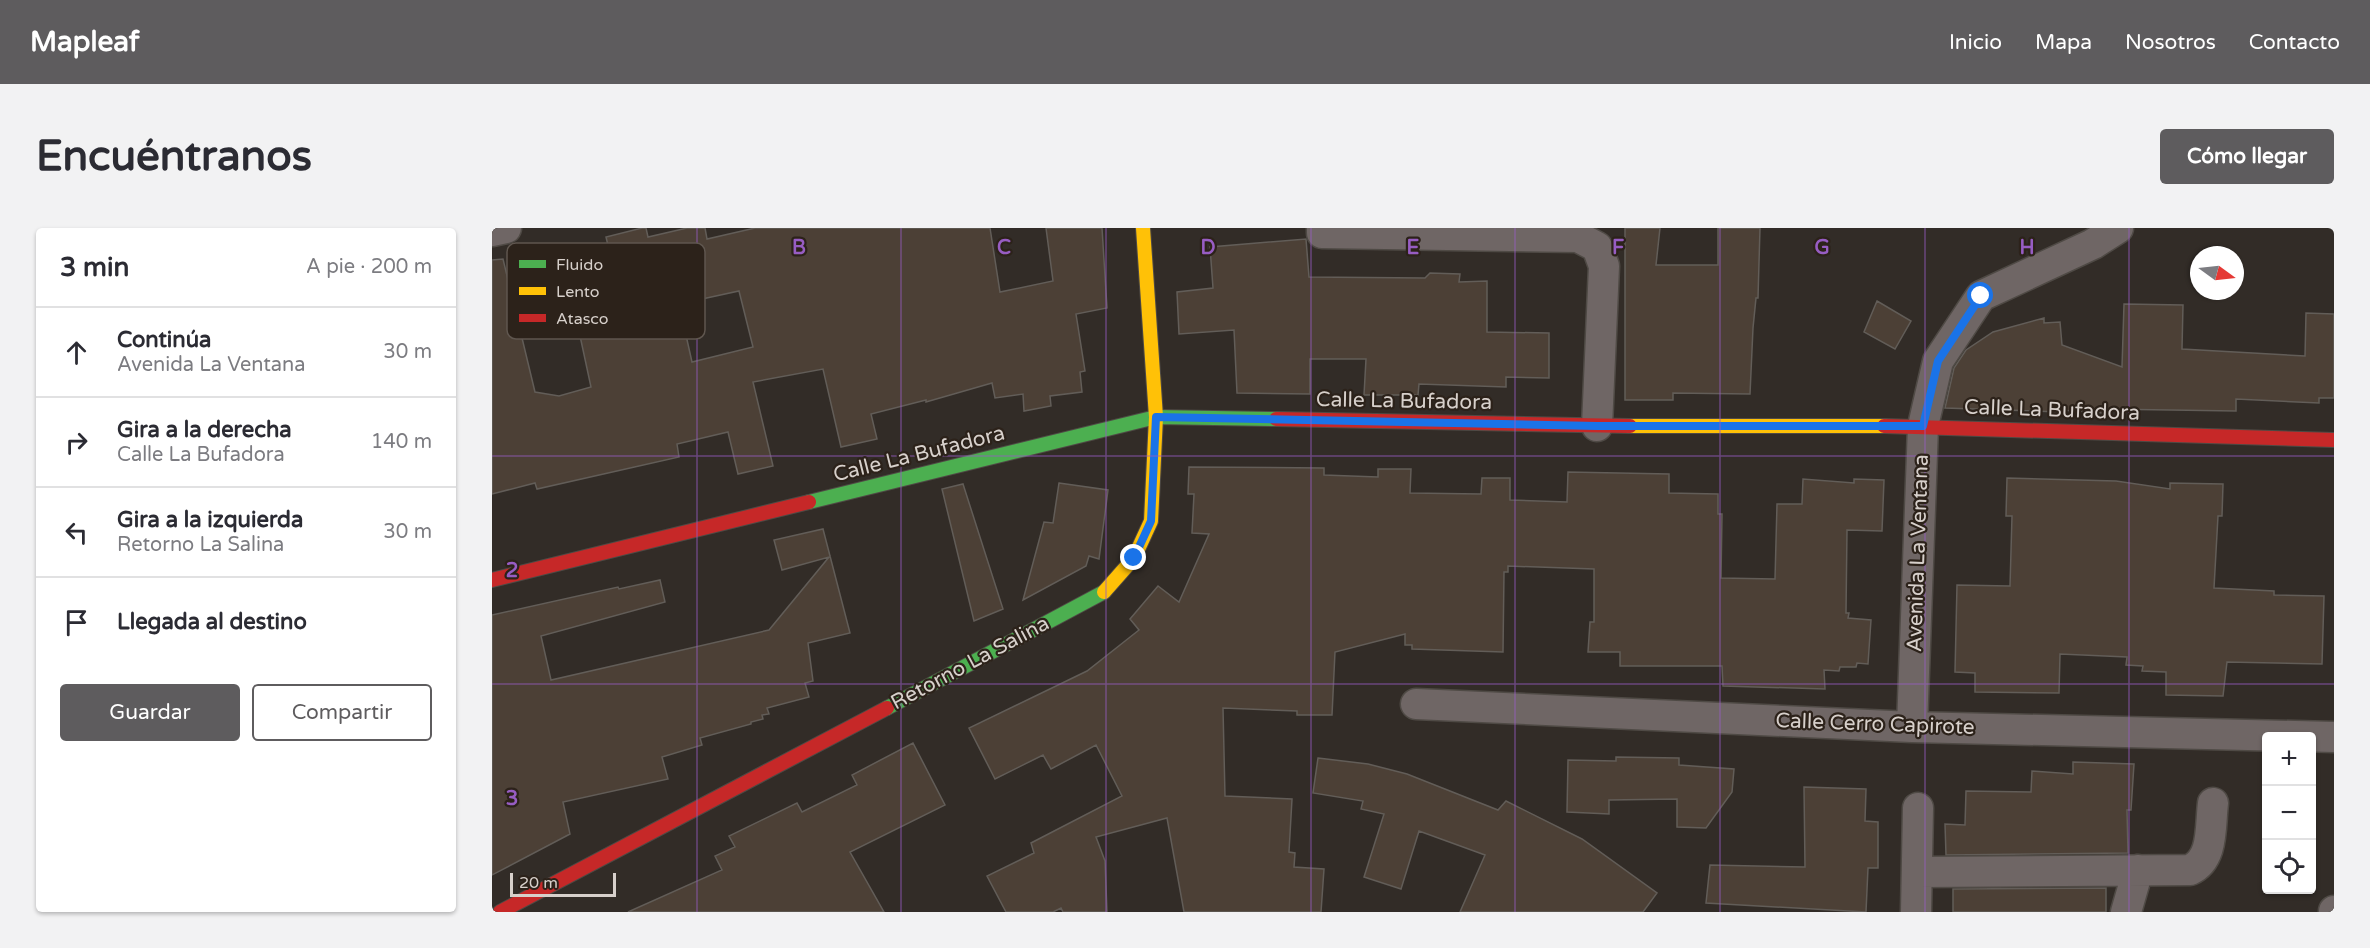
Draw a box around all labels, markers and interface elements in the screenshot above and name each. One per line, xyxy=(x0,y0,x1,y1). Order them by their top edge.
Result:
text: Mapleaf xyxy=(30,25,139,59)
text: Inicio xyxy=(1949,30,2002,55)
text: Mapa xyxy=(2035,30,2092,55)
text: Nosotros xyxy=(2125,30,2216,55)
text: Contacto xyxy=(2249,30,2340,55)
button: Cómo llegar xyxy=(2160,129,2334,184)
text: Encuéntranos xyxy=(36,131,312,182)
text: B xyxy=(792,236,806,260)
text: C xyxy=(997,236,1011,260)
text: D xyxy=(1200,236,1216,260)
text: E xyxy=(1407,236,1420,260)
text: F xyxy=(1612,236,1624,260)
text: G xyxy=(1814,236,1830,260)
text: H xyxy=(2019,236,2035,260)
legend xyxy=(507,243,705,339)
north arrow xyxy=(2190,246,2244,300)
text: 3 min xyxy=(60,252,129,283)
text: A pie · 200 m xyxy=(306,255,432,279)
text: Fluido xyxy=(556,255,603,275)
text: Lento xyxy=(556,282,600,302)
route start xyxy=(1967,282,1993,308)
text: Atasco xyxy=(556,309,609,329)
text: Continúa xyxy=(117,327,211,353)
icon: ahead xyxy=(60,336,93,369)
text: 30 m xyxy=(383,340,432,364)
text: Avenida La Ventana xyxy=(117,353,306,377)
street label: Calle La Bufadora xyxy=(1316,387,1492,415)
street label: Calle La Bufadora xyxy=(1964,394,2140,426)
text: Gira a la derecha xyxy=(117,417,292,443)
street label: Calle La Bufadora xyxy=(831,421,1007,487)
icon: right xyxy=(60,426,93,459)
text: 140 m xyxy=(371,430,432,454)
text: Calle La Bufadora xyxy=(117,443,285,467)
street label: Avenida La Ventana xyxy=(1902,454,1934,652)
text: Gira a la izquierda xyxy=(117,507,303,533)
icon: left xyxy=(60,516,93,549)
text: 30 m xyxy=(383,520,432,544)
text: Retorno La Salina xyxy=(117,533,284,557)
route end xyxy=(1120,544,1146,570)
text: 2 xyxy=(506,559,518,583)
icon: arrive xyxy=(60,606,93,639)
text: Llegada al destino xyxy=(117,609,307,635)
street label: Retorno La Salina xyxy=(887,611,1053,715)
button: Guardar xyxy=(60,684,240,741)
button: Compartir xyxy=(252,684,432,741)
street label: Calle Cerro Capirote xyxy=(1775,708,1975,740)
map controls xyxy=(2262,732,2316,894)
button: + xyxy=(2262,732,2316,786)
button: − xyxy=(2262,786,2316,840)
text: 3 xyxy=(506,787,518,811)
button: locate xyxy=(2262,840,2316,894)
scale bar xyxy=(510,870,616,898)
text: 20 m xyxy=(519,873,558,893)

